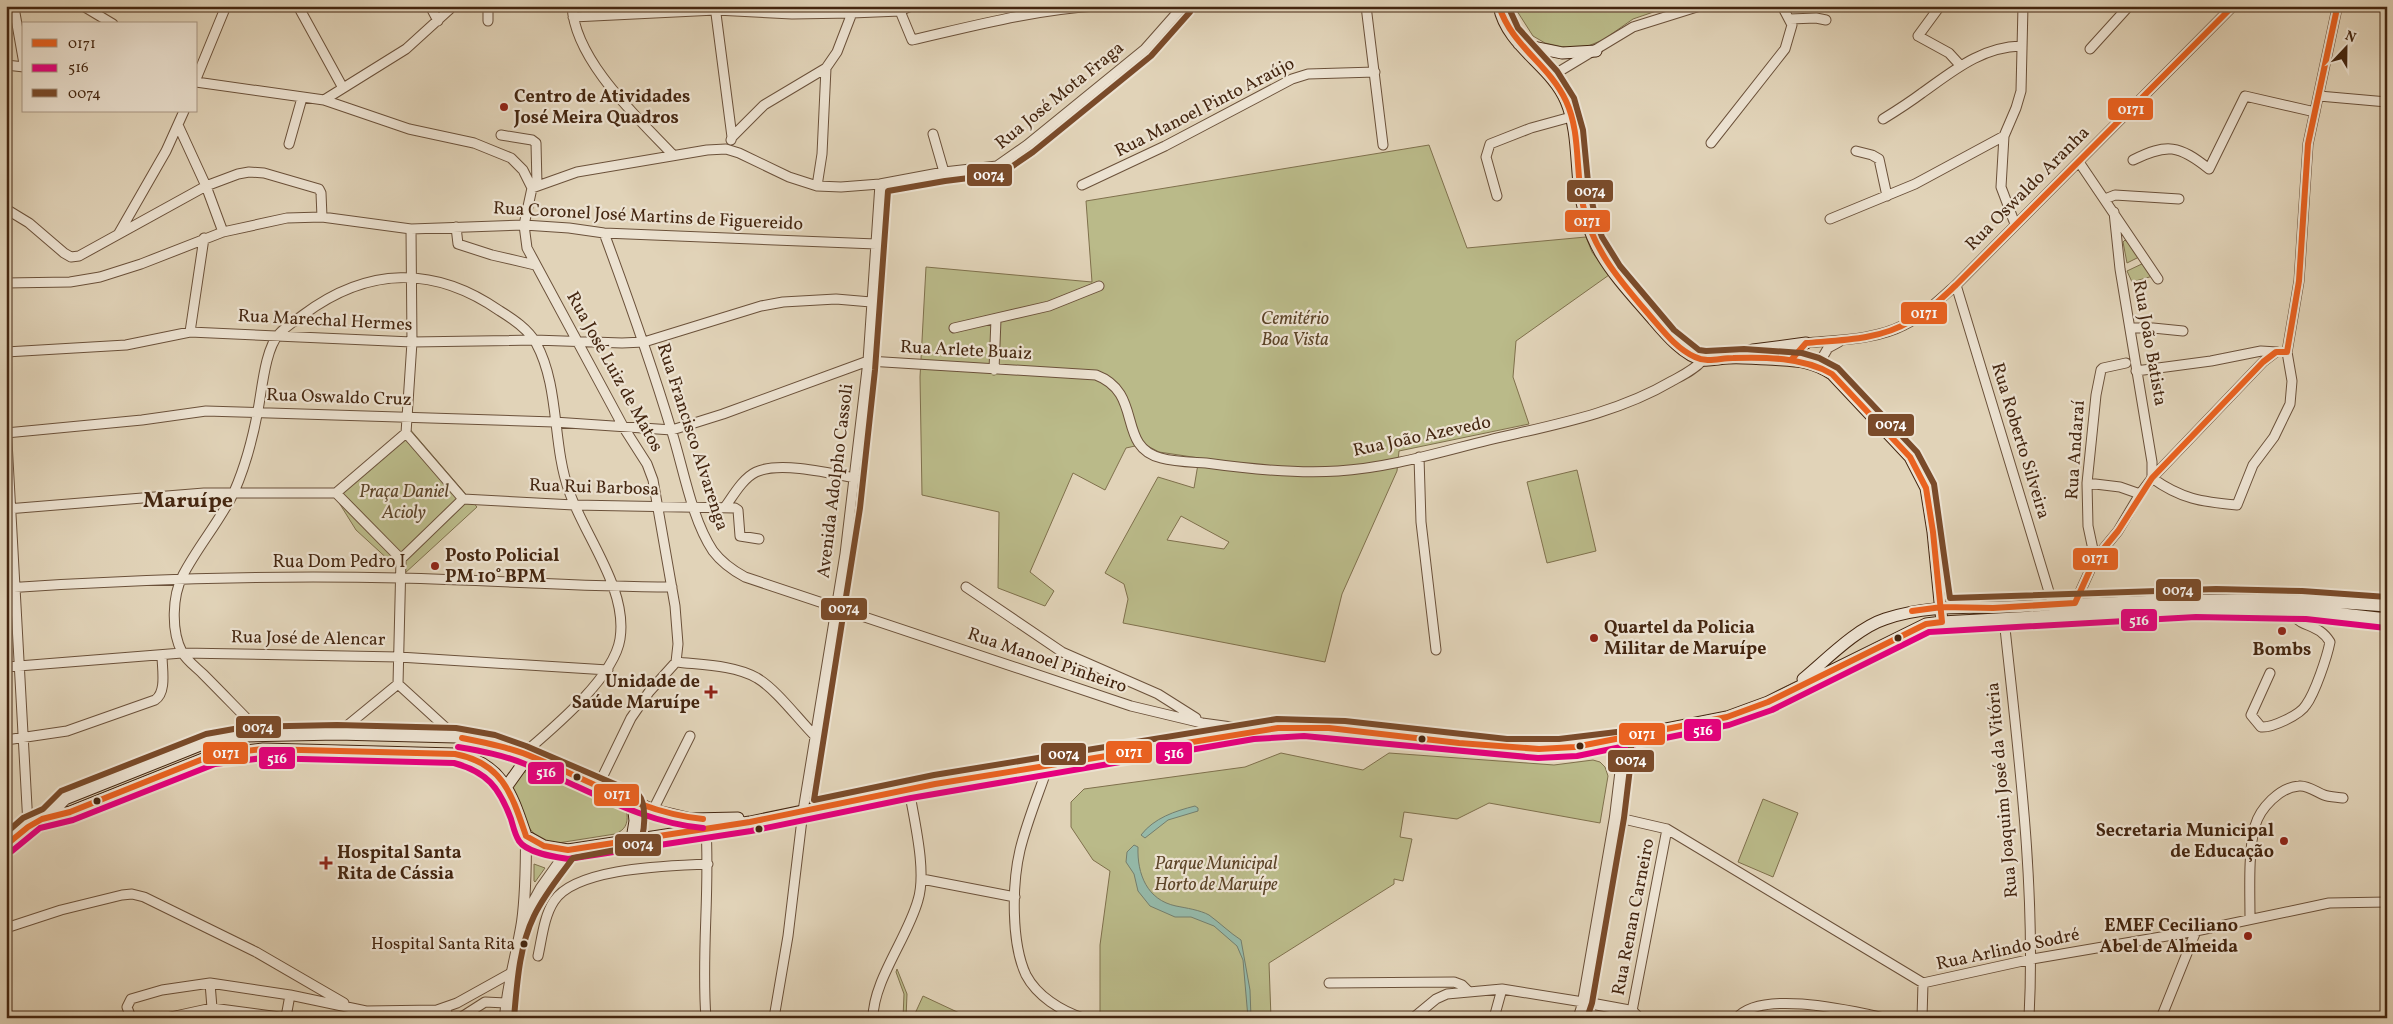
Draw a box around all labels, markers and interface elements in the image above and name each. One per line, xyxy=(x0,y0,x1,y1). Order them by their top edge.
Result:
legend xyxy=(22,22,198,112)
north arrow xyxy=(2320,22,2370,72)
text: N xyxy=(2342,27,2359,48)
text: 0171 xyxy=(68,34,96,55)
street label: Rua José Mota Fraga xyxy=(990,36,1130,156)
street label: Rua Manoel Pinto Araújo xyxy=(1111,52,1299,164)
text: 516 xyxy=(68,58,89,79)
text: 0074 xyxy=(68,84,101,105)
place label: Centro de Atividades José Meira Quadros xyxy=(513,85,690,131)
line badge: 0171 xyxy=(2107,97,2154,121)
marker: Centro de Atividades José Meira Quadros xyxy=(498,101,510,113)
text: 0171 xyxy=(2118,101,2144,120)
street label: Rua Oswaldo Aranha xyxy=(1960,121,2096,257)
line badge: 0074 xyxy=(966,163,1013,187)
text: 0074 xyxy=(973,167,1005,186)
line badge: 0074 xyxy=(1566,179,1614,203)
text: 0074 xyxy=(1574,183,1606,202)
street label: Rua Coronel José Martins de Figuereido xyxy=(492,196,804,238)
line badge: 0171 xyxy=(1564,209,1611,233)
text: 0171 xyxy=(1574,213,1600,232)
street label: Rua João Batista xyxy=(2126,278,2172,408)
street label: Rua José Luiz de Matos xyxy=(559,287,669,457)
line badge: 0171 xyxy=(1900,301,1948,325)
street label: Rua Marechal Hermes xyxy=(237,304,413,338)
text: 0171 xyxy=(1911,305,1937,324)
park label: Cemitério Boa Vista xyxy=(1261,307,1329,353)
street label: Rua Arlete Buaiz xyxy=(899,335,1033,367)
street label: Rua Francisco Alvarenga xyxy=(650,340,734,534)
street label: Rua Roberto Silveira xyxy=(1984,360,2056,522)
street label: Avenida Adolpho Cassoli xyxy=(812,382,860,580)
street label: Rua Oswaldo Cruz xyxy=(266,383,412,413)
street label: Rua Andaraí xyxy=(2060,399,2092,501)
street label: Rua João Azevedo xyxy=(1351,410,1493,464)
line badge: 0074 xyxy=(1867,413,1915,437)
text: 0074 xyxy=(1875,416,1907,435)
street label: Rua Rui Barbosa xyxy=(528,473,660,503)
park label: Praça Daniel Acioly xyxy=(359,480,449,526)
district label: Maruípe xyxy=(143,486,233,517)
place label: Posto Policial PM 10˚ BPM xyxy=(445,544,559,590)
line badge: 0171 xyxy=(2072,547,2119,571)
street label: Rua Dom Pedro I xyxy=(272,550,406,575)
text: 0171 xyxy=(2082,550,2108,569)
marker: Posto Policial PM 10˚ BPM xyxy=(429,560,441,572)
line badge: 0074 xyxy=(2155,578,2202,602)
text: 0074 xyxy=(2162,582,2194,601)
line badge: 0074 xyxy=(820,597,868,621)
text: 0074 xyxy=(828,600,860,619)
line badge: 516 xyxy=(2120,608,2158,632)
text: 516 xyxy=(2129,612,2149,631)
place label: Quartel da Policia Militar de Maruípe xyxy=(1604,616,1766,662)
street label: Rua Manoel Pinheiro xyxy=(964,622,1130,700)
street label: Rua José de Alencar xyxy=(231,625,386,653)
marker: Bombs xyxy=(2276,625,2288,637)
marker: Quartel da Policia Militar de Maruípe xyxy=(1588,632,1600,644)
unlabelled marker xyxy=(1893,633,1903,643)
place label: Bombs xyxy=(2253,638,2311,663)
place label: Unidade de Saúde Maruípe xyxy=(572,670,700,716)
street label: Rua Joaquim José da Vitória xyxy=(1981,681,2025,899)
marker: Unidade de Saúde Maruípe xyxy=(704,685,718,699)
line badge: 0074 xyxy=(235,715,282,739)
line badge: 516 xyxy=(1683,718,1722,742)
text: 0074 xyxy=(242,719,274,738)
line badge: 0171 xyxy=(1618,722,1666,746)
text: 516 xyxy=(1693,722,1713,741)
text: 0171 xyxy=(1629,726,1655,745)
unlabelled marker xyxy=(1417,734,1427,744)
line badge: 0171 xyxy=(1105,740,1153,764)
line badge: 0171 xyxy=(202,741,249,765)
line badge: 516 xyxy=(1155,741,1193,765)
unlabelled marker xyxy=(1575,741,1585,751)
line badge: 0074 xyxy=(1040,742,1087,766)
text: 0171 xyxy=(1116,744,1142,763)
text: 0171 xyxy=(213,745,239,764)
text: 516 xyxy=(1164,745,1184,764)
line badge: 516 xyxy=(258,746,296,770)
text: 0074 xyxy=(1048,746,1080,765)
line badge: 0074 xyxy=(1607,749,1655,773)
text: 516 xyxy=(267,750,287,769)
text: 0074 xyxy=(1615,752,1647,771)
line badge: 516 xyxy=(527,761,565,785)
text: 516 xyxy=(536,764,556,783)
unlabelled marker xyxy=(572,772,582,782)
line badge: 0171 xyxy=(593,783,640,807)
text: 0171 xyxy=(604,786,630,805)
unlabelled marker xyxy=(92,796,102,806)
place label: Secretaria Municipal de Educação xyxy=(2096,819,2274,865)
unlabelled marker xyxy=(754,824,764,834)
line badge: 0074 xyxy=(614,833,662,857)
marker: Secretaria Municipal de Educação xyxy=(2278,835,2290,847)
text: 0074 xyxy=(622,836,654,855)
street label: Rua Renan Carneiro xyxy=(1606,836,1662,998)
place label: Hospital Santa Rita de Cássia xyxy=(337,841,462,887)
park label: Parque Municipal Horto de Maruípe xyxy=(1154,852,1278,898)
marker: Hospital Santa Rita de Cássia xyxy=(319,856,333,870)
place label: EMEF Ceciliano Abel de Almeida xyxy=(2100,914,2238,960)
street label: Rua Arlindo Sodré xyxy=(1934,923,2082,977)
marker: EMEF Ceciliano Abel de Almeida xyxy=(2242,930,2254,942)
place label: Hospital Santa Rita xyxy=(371,933,515,956)
marker: Hospital Santa Rita xyxy=(519,939,529,949)

